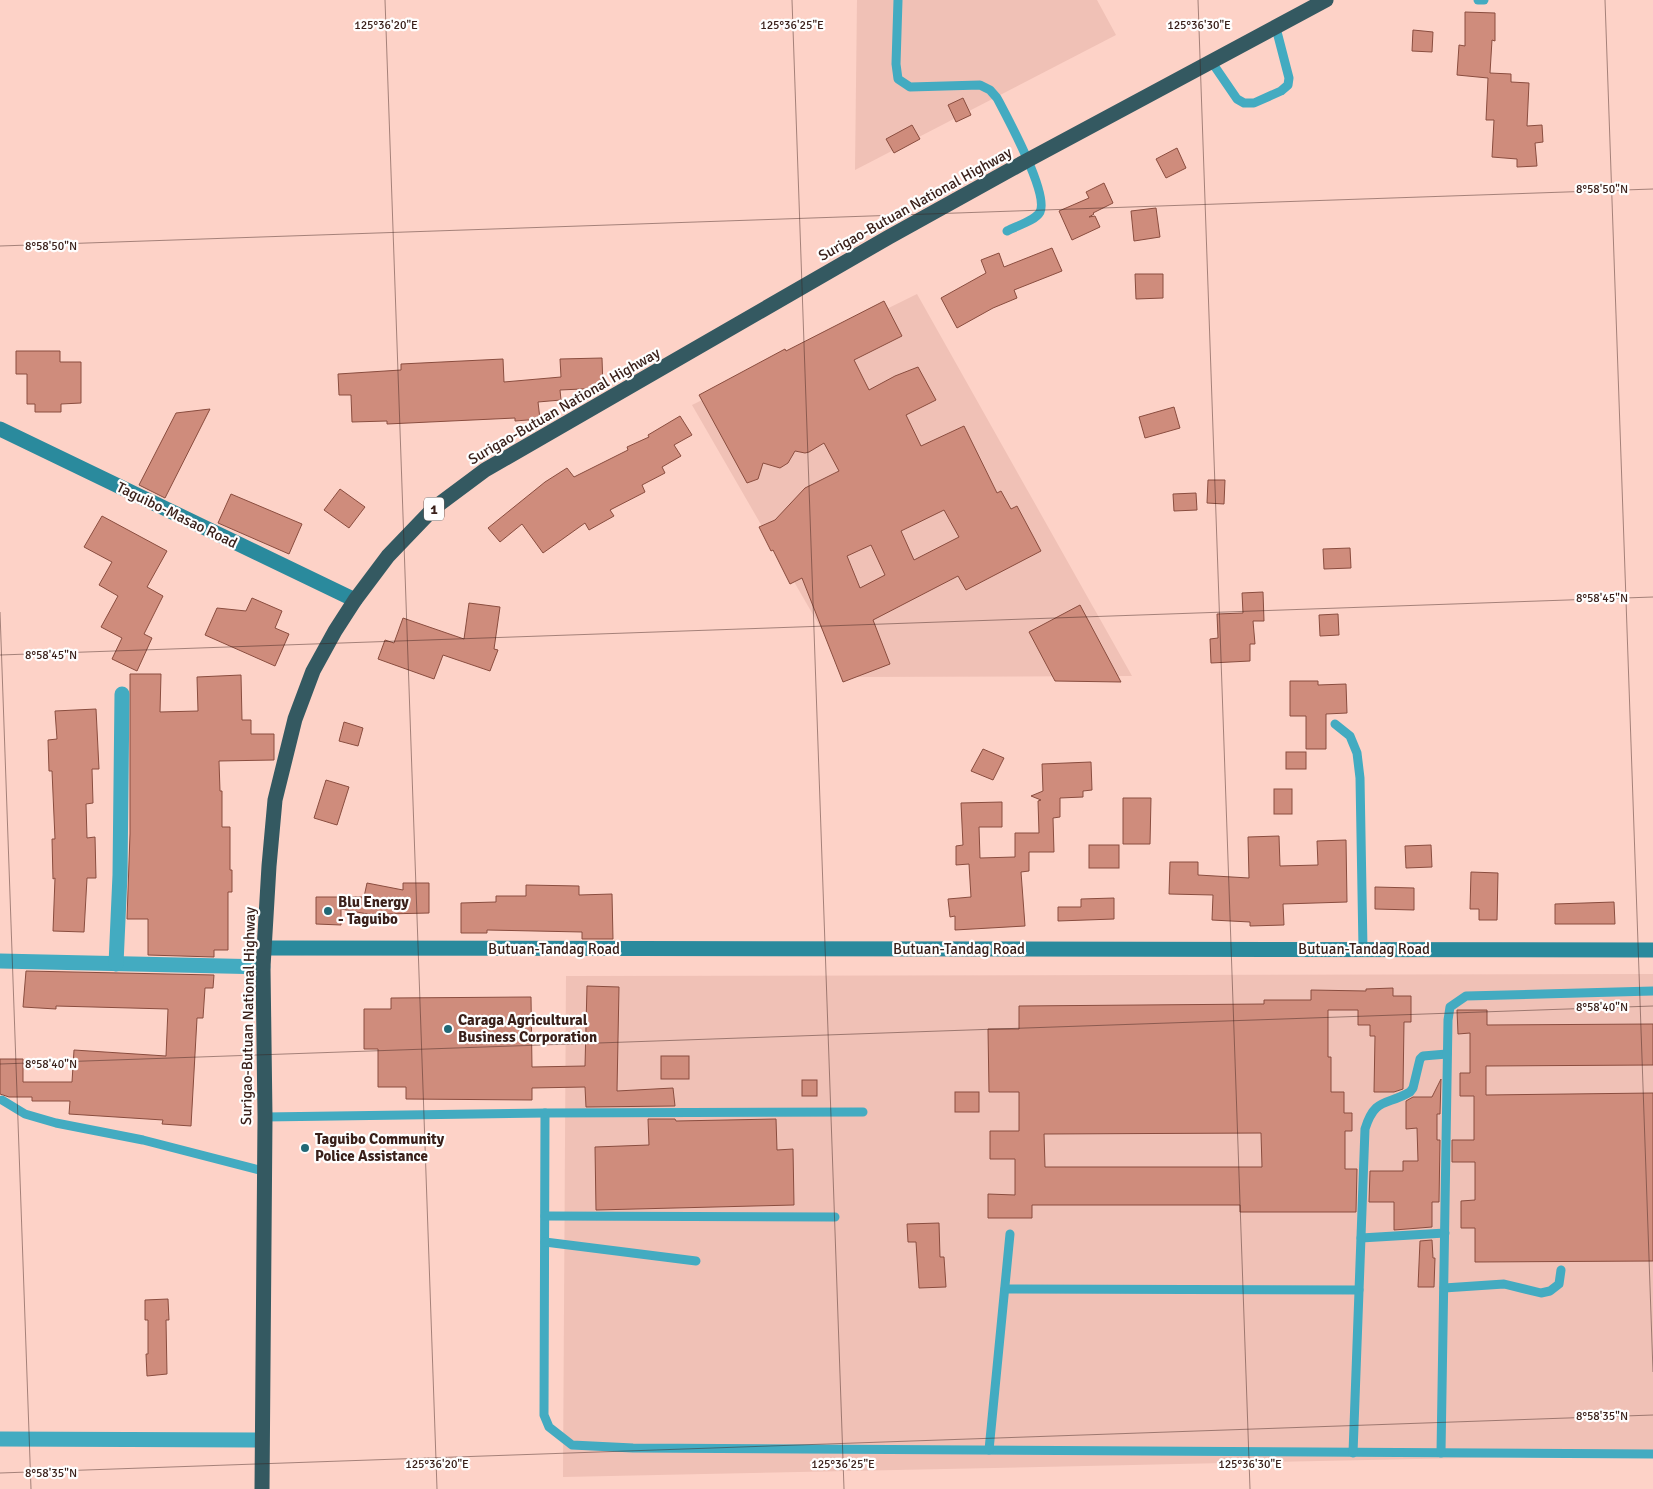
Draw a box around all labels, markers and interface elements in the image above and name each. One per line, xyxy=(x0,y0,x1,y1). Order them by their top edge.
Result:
text: 125°36'20"E xyxy=(354,18,418,33)
text: 125°36'25"E xyxy=(760,18,824,33)
text: 125°36'30"E xyxy=(1167,18,1231,33)
street label: Surigao-Butuan National Highway xyxy=(815,143,1015,265)
text: 8°58'50"N xyxy=(1576,182,1628,197)
text: 8°58'50"N xyxy=(25,239,77,254)
street label: Surigao-Butuan National Highway xyxy=(465,344,663,468)
street label: Taguibo-Masao Road xyxy=(114,478,240,552)
road number: 1 xyxy=(424,498,444,520)
text: 8°58'45"N xyxy=(1576,591,1628,606)
text: 8°58'45"N xyxy=(25,648,77,663)
place label: Blu Energy - Taguibo xyxy=(338,893,409,928)
marker: Blu Energy - Taguibo xyxy=(322,905,334,917)
street label: Surigao-Butuan National Highway xyxy=(237,907,259,1125)
street label: Butuan-Tandag Road xyxy=(488,940,620,958)
street label: Butuan-Tandag Road xyxy=(893,940,1025,958)
street label: Butuan-Tandag Road xyxy=(1298,940,1430,958)
text: 8°58'40"N xyxy=(1576,1000,1628,1015)
place label: Caraga Agricultural Business Corporation xyxy=(458,1011,597,1046)
marker: Caraga Agricultural Business Corporation xyxy=(442,1023,454,1035)
text: 8°58'40"N xyxy=(25,1057,77,1072)
place label: Taguibo Community Police Assistance xyxy=(315,1130,445,1165)
marker: Taguibo Community Police Assistance xyxy=(299,1142,311,1154)
text: 8°58'35"N xyxy=(1576,1409,1628,1424)
text: 125°36'20"E xyxy=(405,1457,469,1472)
text: 125°36'25"E xyxy=(811,1457,875,1472)
text: 125°36'30"E xyxy=(1218,1457,1282,1472)
text: 8°58'35"N xyxy=(25,1466,77,1481)

